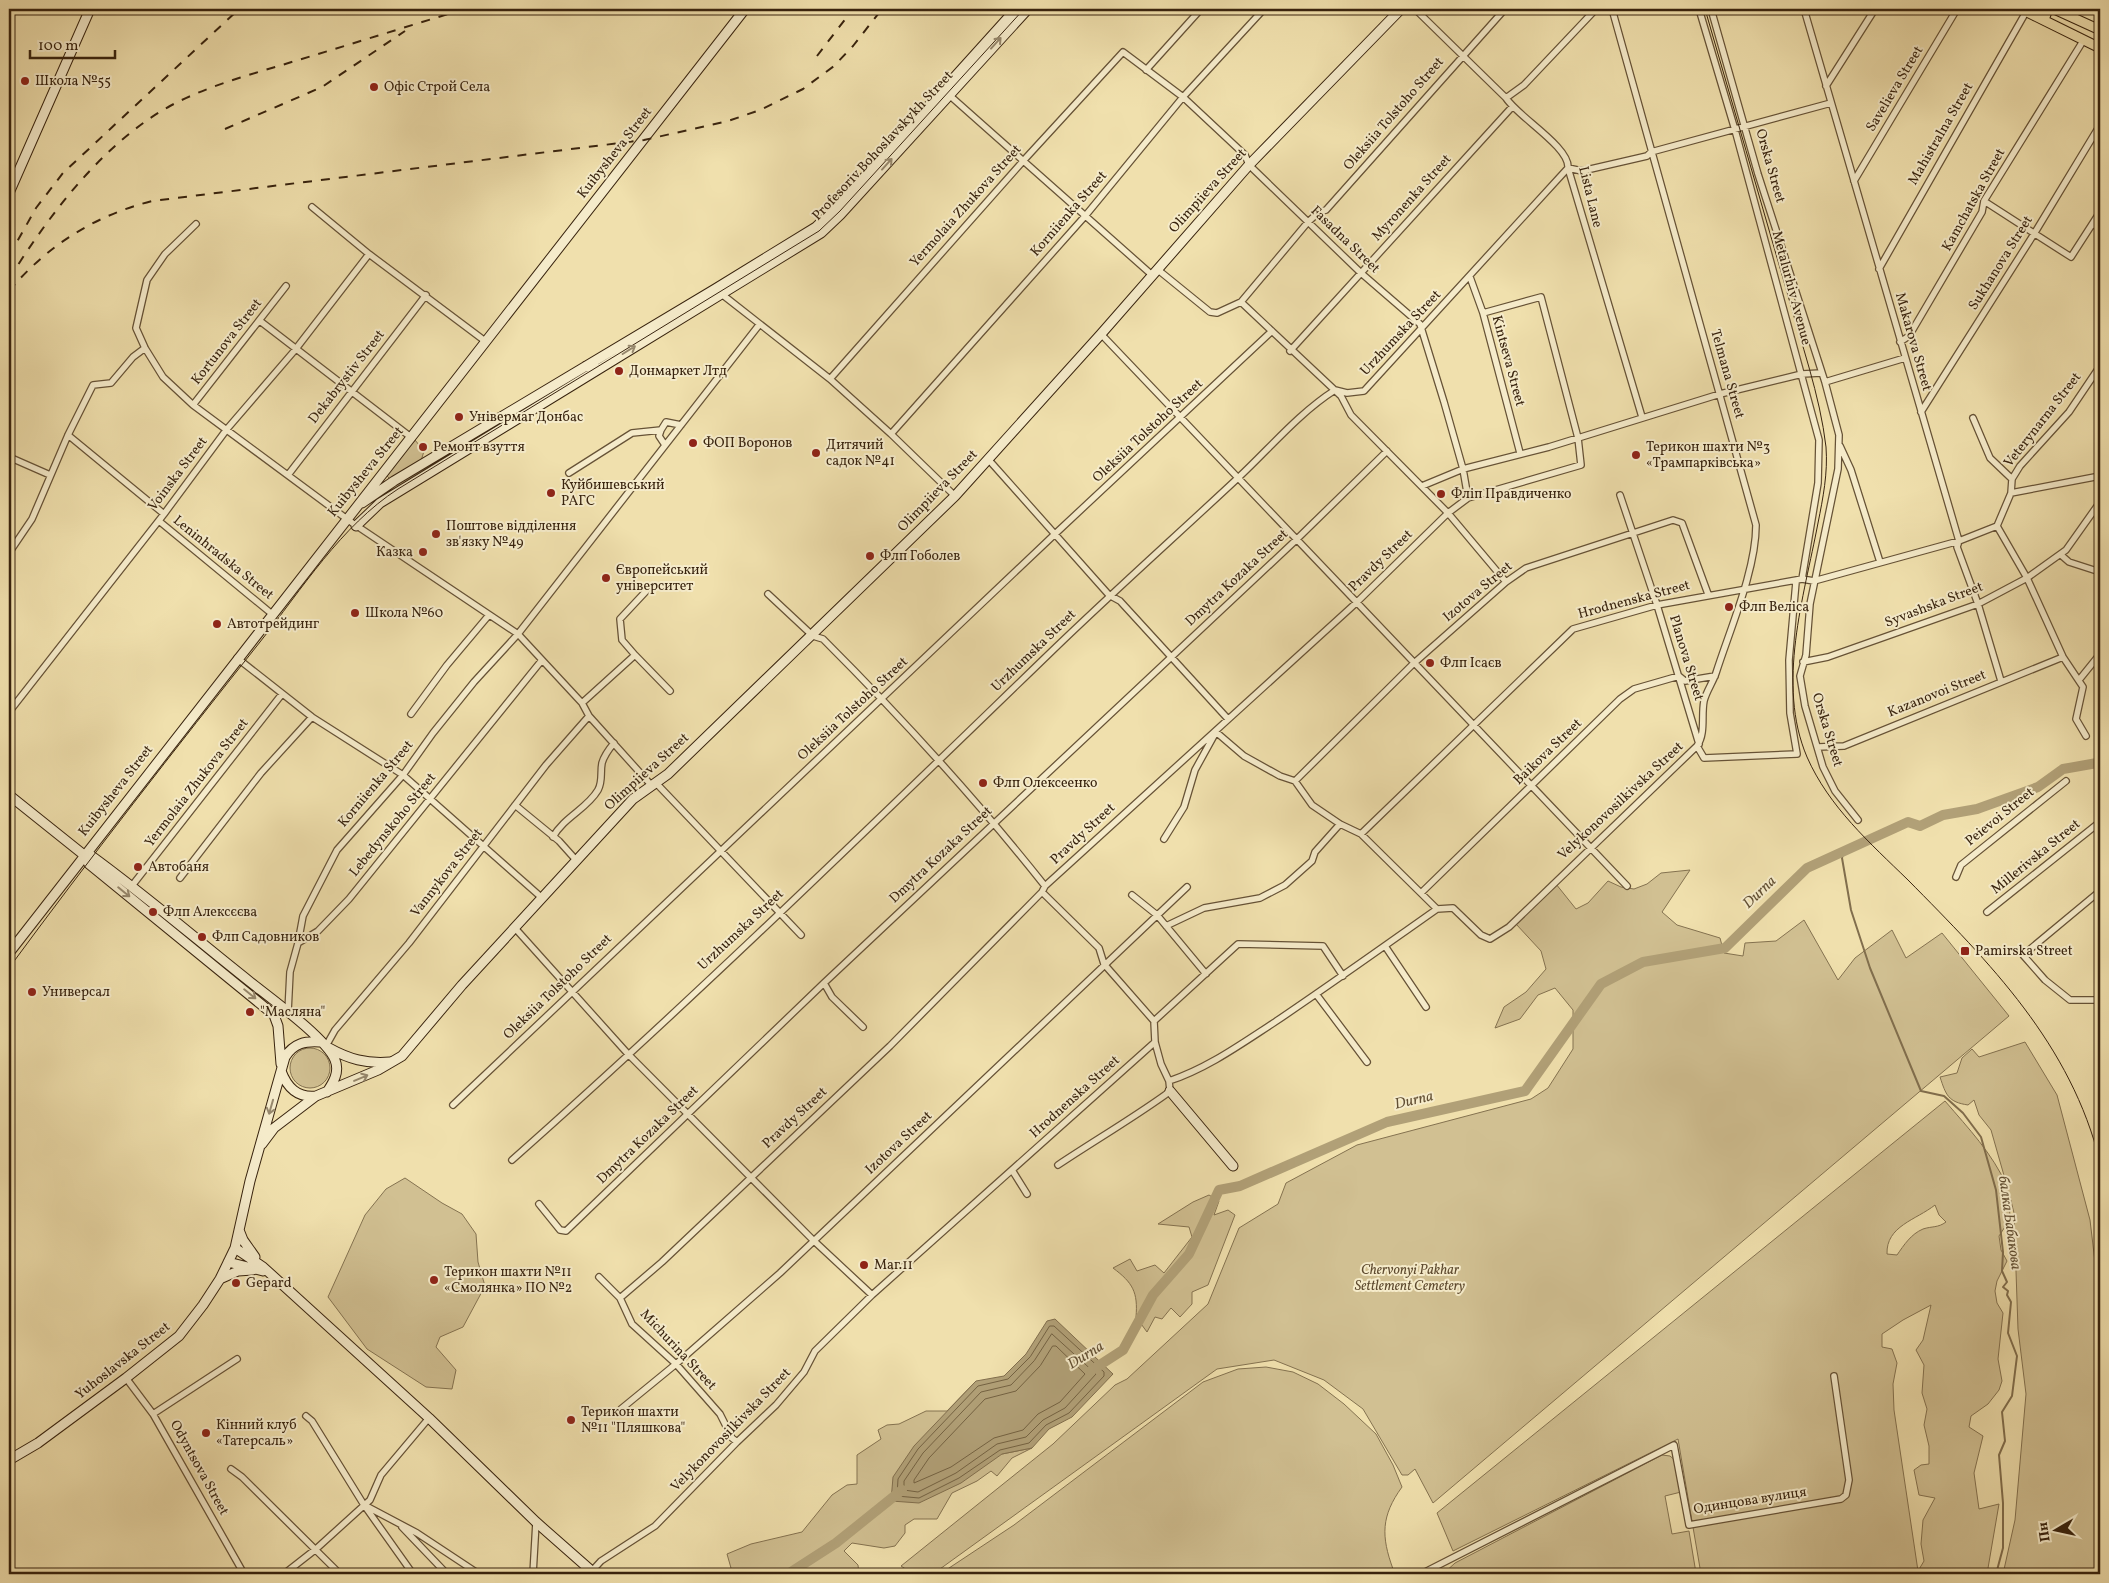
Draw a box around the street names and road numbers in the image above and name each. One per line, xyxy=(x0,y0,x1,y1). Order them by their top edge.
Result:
street label: Savelieva Street xyxy=(1862,42,1928,135)
street label: Oleksiia Tolstoho Street xyxy=(1339,53,1449,175)
street label: Profesoriv Bohoslavskykh Street xyxy=(808,67,958,225)
street label: Mahistralna Street xyxy=(1904,79,1978,189)
street label: Kuibysheva Street xyxy=(573,103,657,203)
street label: Orska Street xyxy=(1750,127,1790,205)
street label: Yermolaia Zhukova Street xyxy=(906,141,1026,271)
street label: Olimpiieva Street xyxy=(1165,145,1251,237)
street label: Kamchatska Street xyxy=(1938,145,2010,255)
street label: Myronenka Street xyxy=(1368,150,1456,245)
street label: Lista Lane xyxy=(1573,164,1607,230)
street label: Korniienka Street xyxy=(1026,167,1112,261)
street label: Fasadna Street xyxy=(1306,202,1384,278)
street label: Sukhanova Street xyxy=(1964,212,2038,314)
street label: Metalurhiv Avenue xyxy=(1767,229,1815,347)
street label: Urzhumska Street xyxy=(1356,286,1446,380)
street label: Makarova Street xyxy=(1890,291,1936,394)
street label: Kortunova Street xyxy=(187,295,267,389)
street label: Kintseva Street xyxy=(1487,313,1529,409)
street label: Dekabrystiv Street xyxy=(304,326,390,428)
street label: Telmana Street xyxy=(1705,327,1749,421)
street label: Veterynarna Street xyxy=(2000,368,2086,471)
street label: Oleksiia Tolstoho Street xyxy=(1089,375,1207,487)
street label: Kuibysheva Street xyxy=(324,423,408,521)
street label: Voinska Street xyxy=(144,433,212,515)
street label: Olimpiieva Street xyxy=(894,446,982,536)
street label: Leninhradska Street xyxy=(169,511,277,605)
street label: Dmytra Kozaka Street xyxy=(1181,525,1293,631)
street label: Pravdy Street xyxy=(1345,526,1417,596)
street label: Izotova Street xyxy=(1439,557,1517,627)
street label: Hrodnenska Street xyxy=(1576,576,1692,624)
street label: Syvashska Street xyxy=(1882,577,1986,633)
street label: Urzhumska Street xyxy=(987,606,1081,696)
street label: Planova Street xyxy=(1664,613,1708,703)
street label: Oleksiia Tolstoho Street xyxy=(794,653,912,765)
street label: Kazanovoi Street xyxy=(1885,666,1989,722)
street label: Orska Street xyxy=(1807,691,1847,769)
street label: Baikova Street xyxy=(1510,714,1586,790)
street label: Yermolaia Zhukova Street xyxy=(141,715,253,851)
street label: Olimpiieva Street xyxy=(601,729,693,815)
street label: Korniienka Street xyxy=(334,736,418,832)
street label: Velykonovosilkivska Street xyxy=(1554,738,1688,864)
street label: Kuibysheva Street xyxy=(74,741,158,841)
street label: Lebedynskoho Street xyxy=(345,769,441,881)
street label: Peievoi Street xyxy=(1962,783,2039,851)
street label: Pravdy Street xyxy=(1046,799,1120,869)
street label: Dmytra Kozaka Street xyxy=(885,802,997,908)
street label: Millerivska Street xyxy=(1987,815,2085,899)
street label: Vannykova Street xyxy=(406,825,488,921)
street label: Urzhumska Street xyxy=(694,885,788,975)
street label: Oleksiia Tolstoho Street xyxy=(499,930,617,1044)
street label: Hrodnenska Street xyxy=(1026,1051,1124,1143)
street label: Dmytra Kozaka Street xyxy=(593,1081,703,1189)
street label: Pravdy Street xyxy=(758,1083,832,1153)
street label: Izotova Street xyxy=(861,1107,937,1179)
street label: Michurina Street xyxy=(635,1305,721,1395)
street label: Yuhoslavska Street xyxy=(71,1318,175,1404)
street label: Velykonovosilkivska Street xyxy=(667,1364,795,1496)
street label: Odyntsova Street xyxy=(165,1417,233,1519)
street label: Одинцова вулиця xyxy=(1692,1483,1808,1519)

